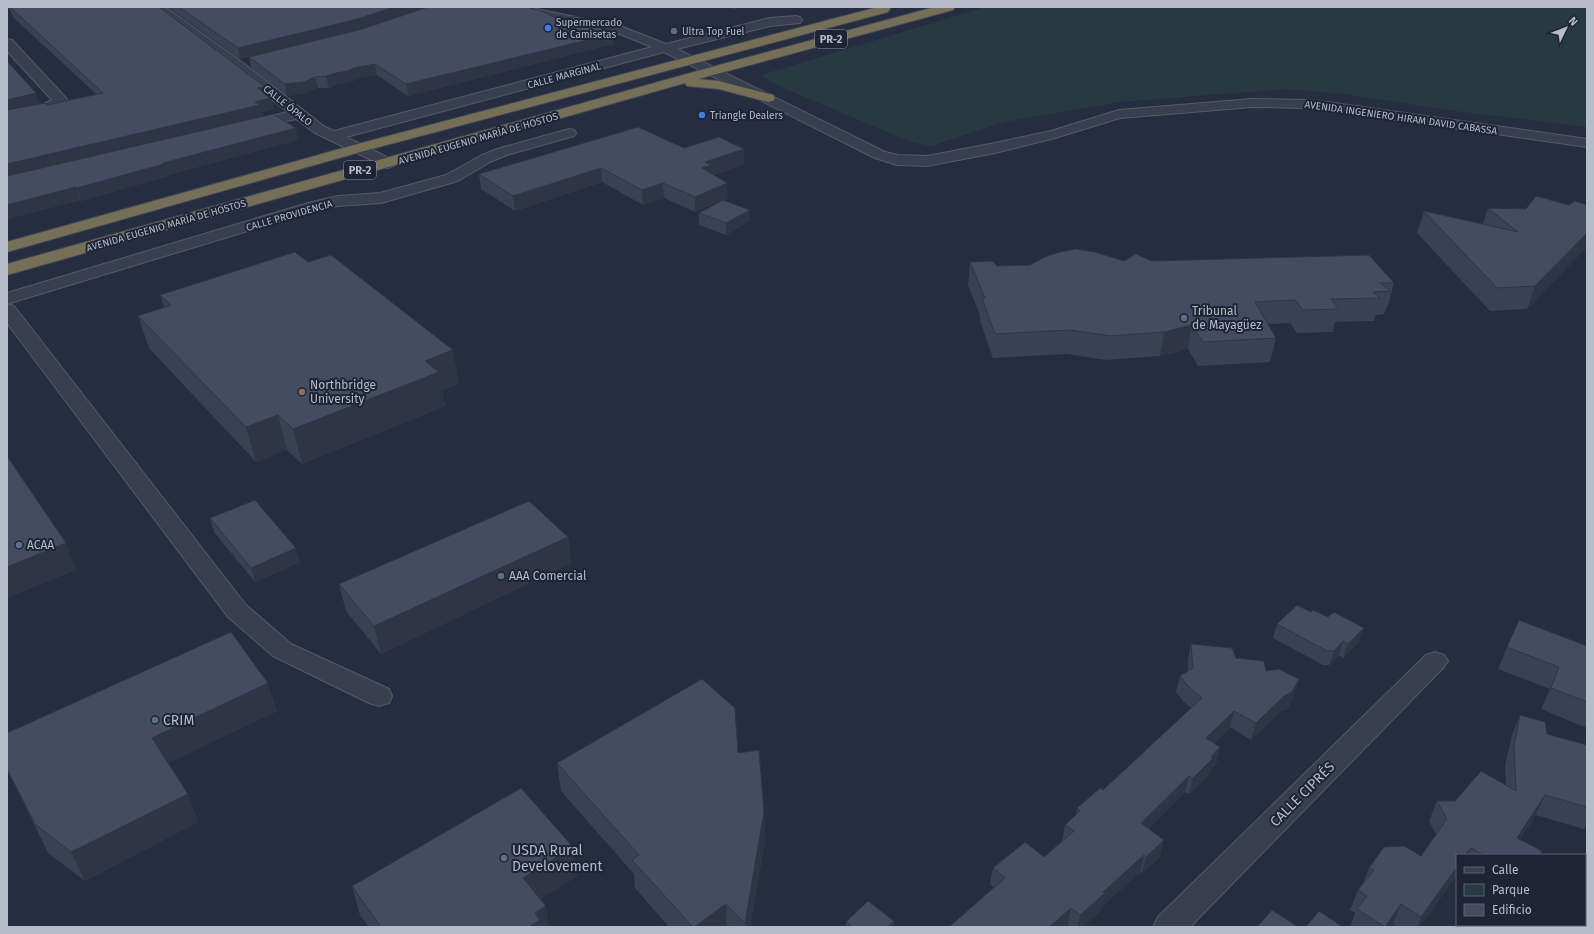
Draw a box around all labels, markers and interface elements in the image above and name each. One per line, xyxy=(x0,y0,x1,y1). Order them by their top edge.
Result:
north arrow xyxy=(1546,8,1586,48)
text: N xyxy=(1566,14,1580,29)
place label: Supermercado de Camisetas xyxy=(556,17,622,41)
marker: Supermercado de Camisetas xyxy=(543,23,553,33)
marker: Ultra Top Fuel xyxy=(669,26,679,36)
place label: Ultra Top Fuel xyxy=(682,26,745,38)
road number: PR-2 xyxy=(815,30,847,48)
street label: CALLE MARGINAL xyxy=(526,60,602,92)
street label: CALLE ÓPALO xyxy=(261,81,315,129)
street label: AVENIDA INGENIERO HIRAM DAVID CABASSA xyxy=(1304,99,1498,137)
street label: AVENIDA EUGENIO MARÍA DE HOSTOS xyxy=(397,108,560,168)
marker: Triangle Dealers xyxy=(697,110,707,120)
place label: Triangle Dealers xyxy=(710,110,783,122)
road number: PR-2 xyxy=(344,161,376,179)
street label: AVENIDA EUGENIO MARÍA DE HOSTOS xyxy=(85,195,248,255)
street label: CALLE PROVIDENCIA xyxy=(245,198,334,234)
place label: Tribunal de Mayagüez xyxy=(1192,304,1262,332)
marker: Tribunal de Mayagüez xyxy=(1179,313,1189,323)
place label: Northbridge University xyxy=(310,378,376,406)
marker: Northbridge University xyxy=(297,387,307,397)
place label: ACAA xyxy=(27,538,54,552)
marker: ACAA xyxy=(14,540,24,550)
place label: AAA Comercial xyxy=(509,569,587,583)
marker: AAA Comercial xyxy=(496,571,506,581)
place label: CRIM xyxy=(163,712,194,729)
marker: CRIM xyxy=(150,715,160,725)
street label: CALLE CIPRÉS xyxy=(1266,757,1339,830)
place label: USDA Rural Develovement xyxy=(512,842,603,875)
marker: USDA Rural Develovement xyxy=(499,853,509,863)
legend xyxy=(1456,854,1586,926)
text: Calle xyxy=(1492,863,1519,877)
text: Parque xyxy=(1492,883,1530,897)
text: Edificio xyxy=(1492,903,1532,917)

